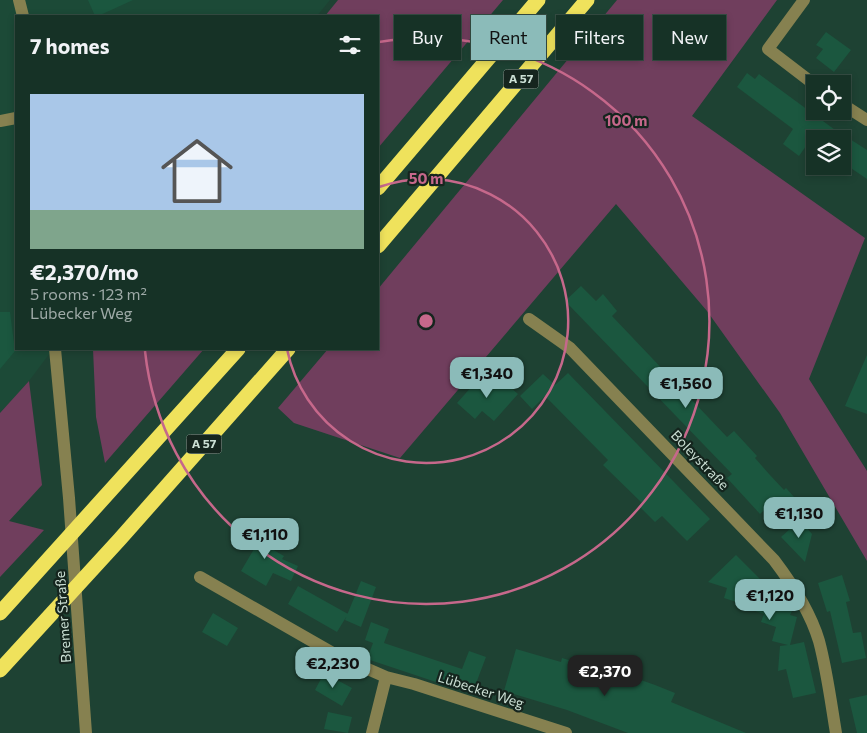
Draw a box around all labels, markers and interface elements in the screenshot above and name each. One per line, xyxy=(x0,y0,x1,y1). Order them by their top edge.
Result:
chip: Buy xyxy=(394,15,461,60)
chip: Rent xyxy=(471,15,546,60)
chip: Filters xyxy=(556,15,643,60)
chip: New xyxy=(653,15,726,60)
icon: filters xyxy=(336,31,364,59)
text: 7 homes xyxy=(30,33,109,58)
road number: A 57 xyxy=(504,70,538,88)
map controls xyxy=(806,75,851,175)
button: locate xyxy=(806,75,851,120)
text: 100 m xyxy=(605,111,647,129)
icon: home xyxy=(152,126,242,216)
button: layers xyxy=(806,130,851,175)
text: 50 m xyxy=(409,169,443,187)
text: €2,370/mo xyxy=(30,259,139,284)
text: 5 rooms · 123 m² xyxy=(30,284,147,303)
text: Lübecker Weg xyxy=(30,303,132,322)
centre of rings xyxy=(417,312,435,330)
pin: €1,340 xyxy=(446,356,528,399)
text: €1,340 xyxy=(461,363,513,382)
pin: €1,560 xyxy=(645,366,727,409)
text: €1,560 xyxy=(660,373,712,392)
street label: Boleystraße xyxy=(668,426,733,493)
road number: A 57 xyxy=(186,434,222,454)
pin: €1,130 xyxy=(758,496,840,539)
text: €1,130 xyxy=(775,503,823,522)
pin: €1,110 xyxy=(224,518,306,560)
text: €1,110 xyxy=(242,524,288,543)
street label: Bremer Straße xyxy=(51,570,74,664)
pin: €1,120 xyxy=(729,578,811,621)
text: €1,120 xyxy=(746,585,794,604)
pin: €2,230 xyxy=(292,646,374,689)
text: €2,230 xyxy=(306,653,360,672)
pin: €2,370 xyxy=(564,654,646,697)
text: €2,370 xyxy=(579,661,631,680)
street label: Lübecker Weg xyxy=(436,668,527,712)

